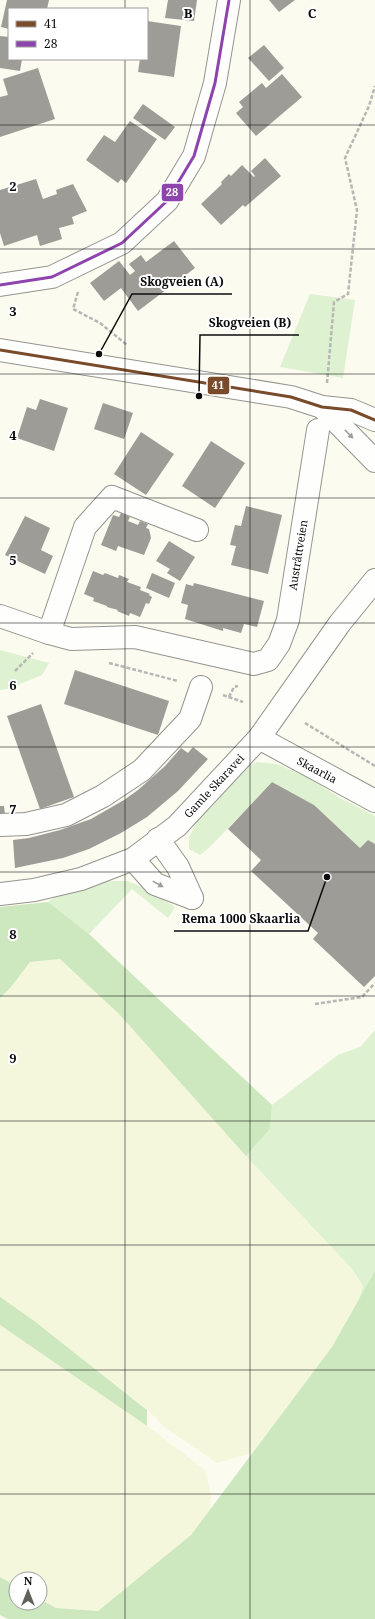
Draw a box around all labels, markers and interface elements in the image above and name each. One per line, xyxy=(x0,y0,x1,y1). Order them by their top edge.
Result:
text: B xyxy=(184,4,193,22)
text: C xyxy=(308,4,317,22)
legend xyxy=(8,8,148,60)
text: 41 xyxy=(44,15,57,32)
text: 28 xyxy=(44,35,58,52)
text: 2 xyxy=(9,177,17,195)
line badge: 28 xyxy=(161,183,184,202)
text: 28 xyxy=(166,184,178,199)
callout: Skogveien (A) xyxy=(132,270,232,294)
text: Skogveien (A) xyxy=(140,273,224,290)
text: 3 xyxy=(9,302,17,320)
callout: Skogveien (B) xyxy=(200,311,299,335)
text: Skogveien (B) xyxy=(209,314,291,331)
line badge: 41 xyxy=(207,376,230,395)
text: 41 xyxy=(212,377,224,392)
text: 4 xyxy=(9,426,17,444)
one-way arrow xyxy=(344,429,354,439)
street label: Austråttveien xyxy=(285,519,310,591)
text: 5 xyxy=(9,551,17,569)
text: 6 xyxy=(9,676,17,694)
street label: Gamle Skaravei xyxy=(180,750,247,821)
street label: Skaarlia xyxy=(295,753,340,786)
text: 7 xyxy=(9,800,17,818)
one-way arrow xyxy=(153,881,164,888)
callout: Rema 1000 Skaarlia xyxy=(174,907,308,931)
text: Rema 1000 Skaarlia xyxy=(182,910,300,927)
text: 8 xyxy=(9,925,17,943)
text: 9 xyxy=(9,1049,17,1067)
north arrow xyxy=(8,1571,48,1611)
text: N xyxy=(24,1573,33,1588)

